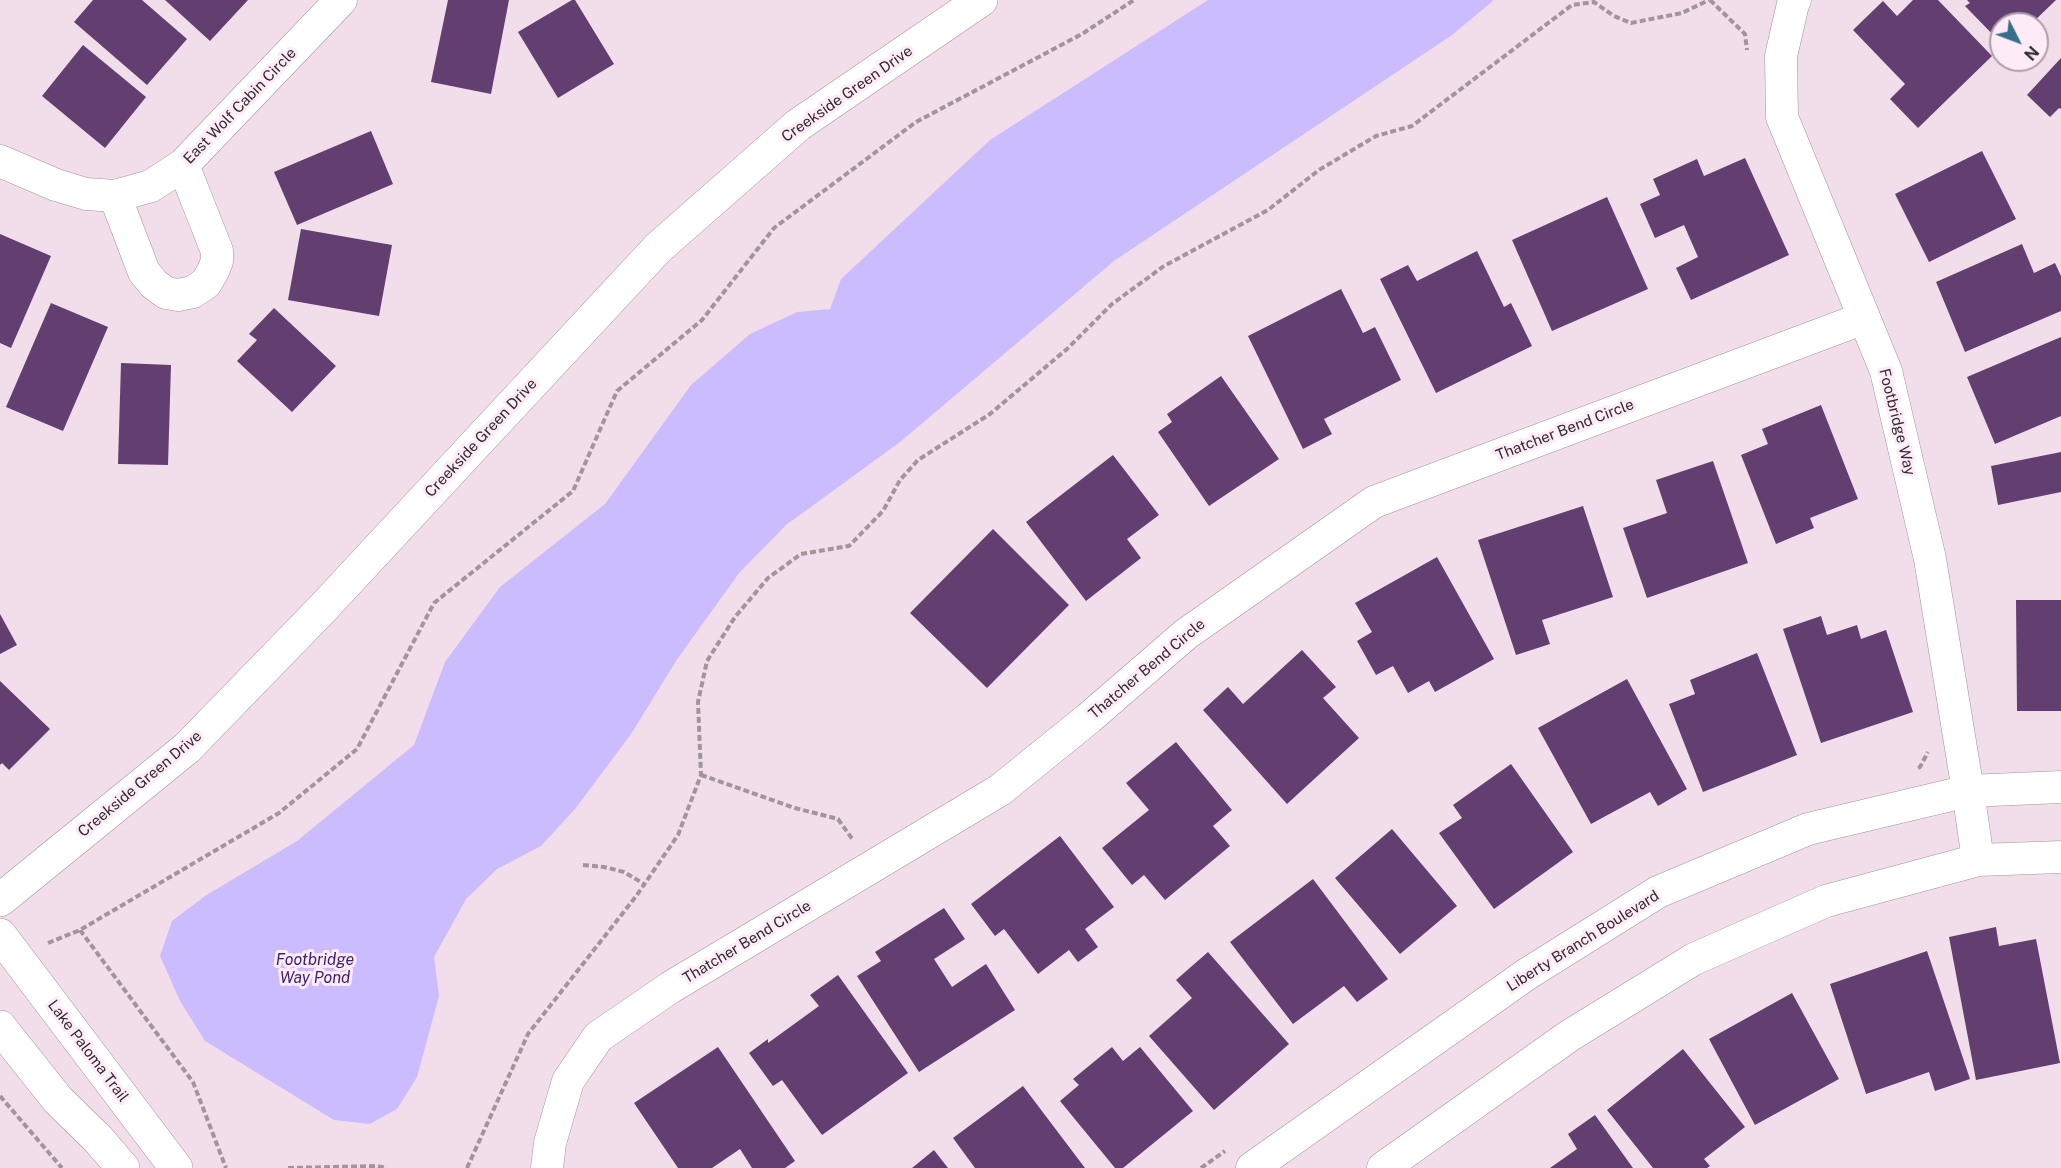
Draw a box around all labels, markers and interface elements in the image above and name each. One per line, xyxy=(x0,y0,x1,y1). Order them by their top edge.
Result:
north arrow xyxy=(1989,12,2049,72)
street label: Creekside Green Drive xyxy=(778,42,916,146)
text: N xyxy=(2020,42,2043,64)
street label: East Wolf Cabin Circle xyxy=(180,44,300,168)
street label: Footbridge Way xyxy=(1875,367,1919,477)
street label: Creekside Green Drive xyxy=(421,375,541,501)
street label: Thatcher Bend Circle xyxy=(1493,395,1637,465)
street label: Thatcher Bend Circle xyxy=(1085,615,1209,723)
street label: Creekside Green Drive xyxy=(75,727,205,841)
street label: Liberty Branch Boulevard xyxy=(1503,887,1663,995)
street label: Thatcher Bend Circle xyxy=(680,897,814,987)
water label: Footbridge Way Pond xyxy=(276,950,354,988)
street label: Lake Paloma Trail xyxy=(44,997,132,1105)

